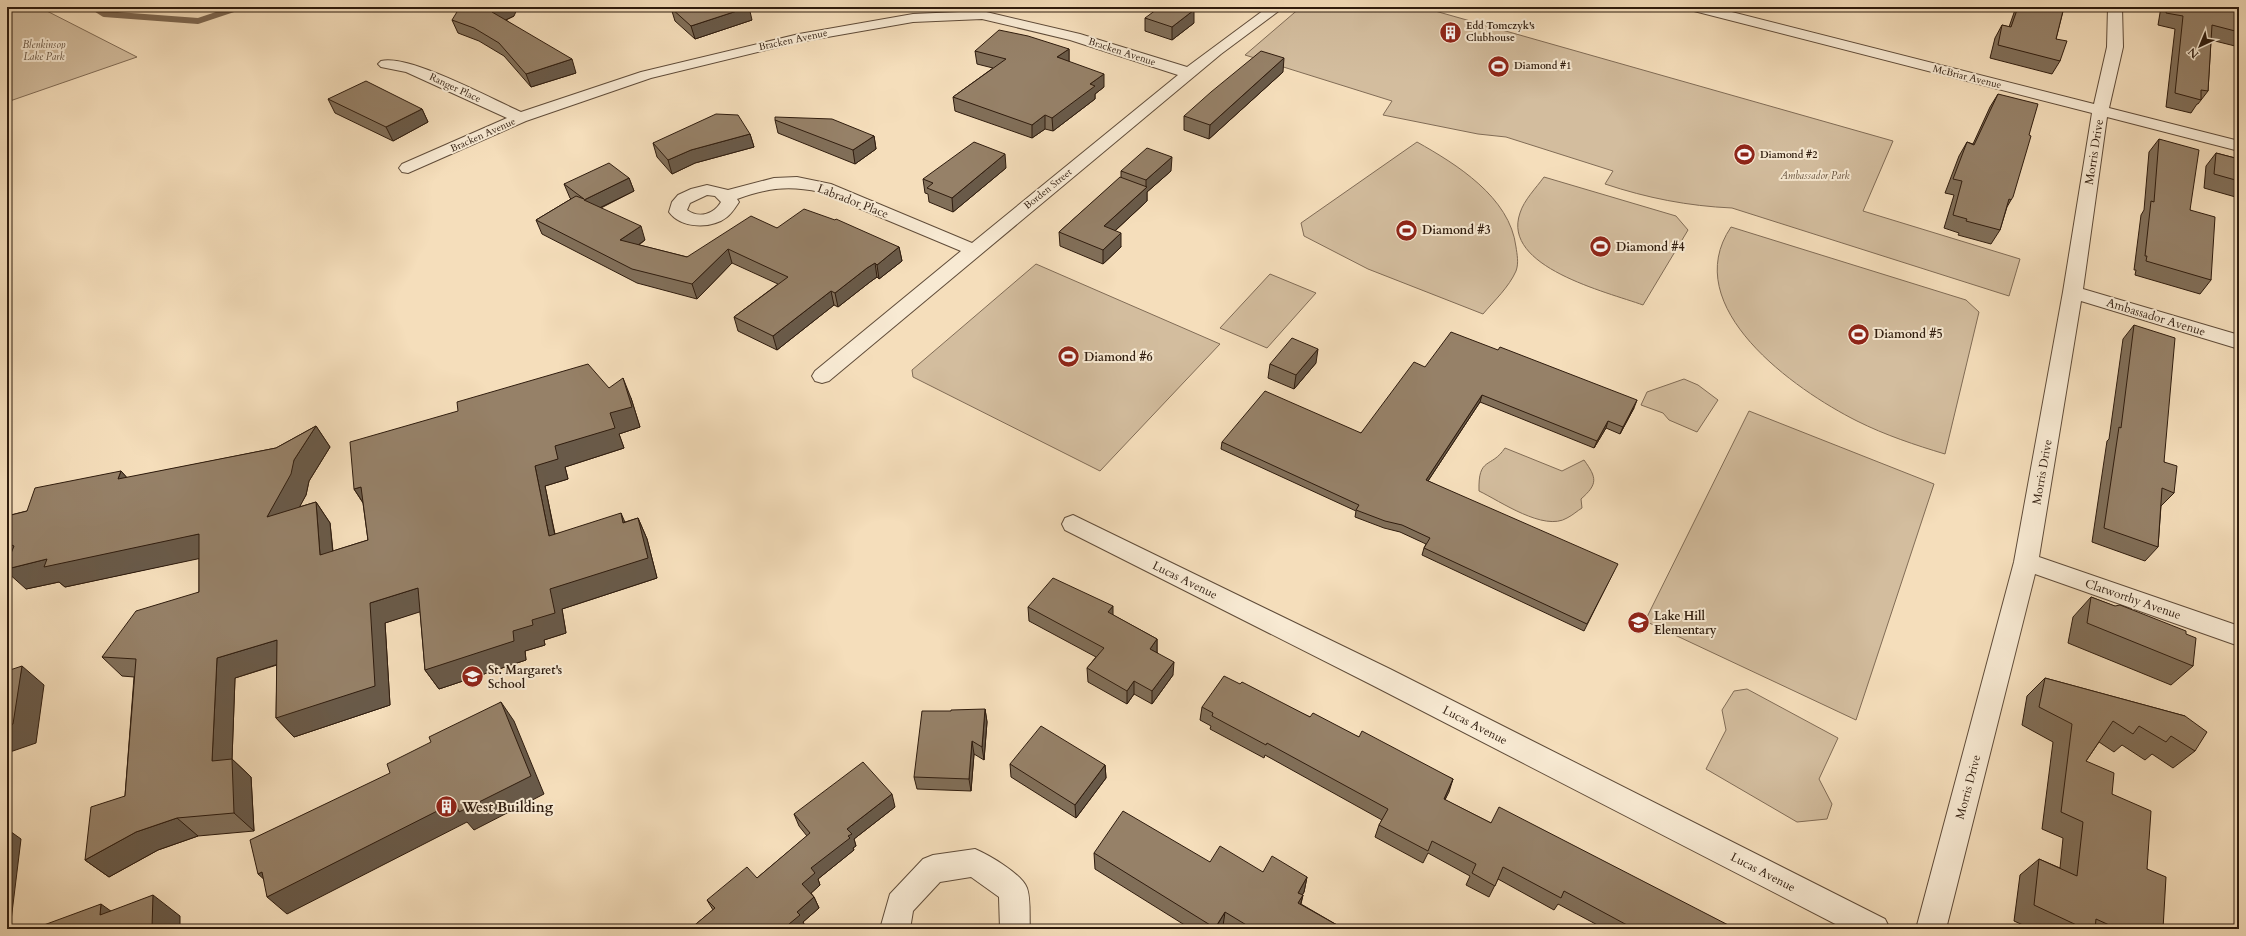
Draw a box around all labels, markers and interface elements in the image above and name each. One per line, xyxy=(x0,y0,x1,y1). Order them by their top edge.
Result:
building icon: Edd Tomczyk's Clubhouse xyxy=(1438,19,1464,45)
place label: Edd Tomczyk's Clubhouse xyxy=(1466,19,1535,45)
street label: Bracken Avenue xyxy=(757,26,829,54)
north arrow xyxy=(2180,26,2220,66)
street label: Bracken Avenue xyxy=(1087,35,1158,70)
park label: Blenkinsop Lake Park xyxy=(22,38,66,64)
text: N xyxy=(2184,44,2202,62)
sports icon: Diamond #1 xyxy=(1486,53,1512,79)
place label: Diamond #1 xyxy=(1514,59,1571,73)
street label: McBriar Avenue xyxy=(1931,62,2003,92)
street label: Ranger Place xyxy=(427,70,483,106)
street label: Bracken Avenue xyxy=(448,114,518,156)
street label: Morris Drive xyxy=(2081,118,2107,186)
sports icon: Diamond #2 xyxy=(1732,142,1758,168)
place label: Diamond #2 xyxy=(1760,148,1817,162)
street label: Borden Street xyxy=(1021,165,1076,213)
park label: Ambassador Park xyxy=(1779,169,1850,183)
street label: Labrador Place xyxy=(815,180,891,222)
sports icon: Diamond #3 xyxy=(1394,217,1420,243)
place label: Diamond #3 xyxy=(1422,222,1491,238)
sports icon: Diamond #4 xyxy=(1588,234,1614,260)
place label: Diamond #4 xyxy=(1616,239,1685,255)
street label: Ambassador Avenue xyxy=(2104,294,2208,340)
sports icon: Diamond #5 xyxy=(1846,321,1872,347)
place label: Diamond #5 xyxy=(1874,326,1943,342)
sports icon: Diamond #6 xyxy=(1055,344,1081,370)
place label: Diamond #6 xyxy=(1084,349,1153,365)
street label: Morris Drive xyxy=(2028,438,2056,506)
street label: Lucas Avenue xyxy=(1150,557,1220,603)
street label: Clatworthy Avenue xyxy=(2083,575,2183,623)
place label: Lake Hill Elementary xyxy=(1654,608,1717,638)
school or university icon: Lake Hill Elementary xyxy=(1626,610,1652,636)
place label: St. Margaret's School xyxy=(488,662,562,692)
school or university icon: St. Margaret's School xyxy=(459,664,485,690)
street label: Lucas Avenue xyxy=(1440,702,1510,748)
street label: Morris Drive xyxy=(1952,753,1984,821)
building icon: West Building xyxy=(433,794,459,820)
place label: West Building xyxy=(461,798,554,817)
street label: Lucas Avenue xyxy=(1728,849,1798,895)

